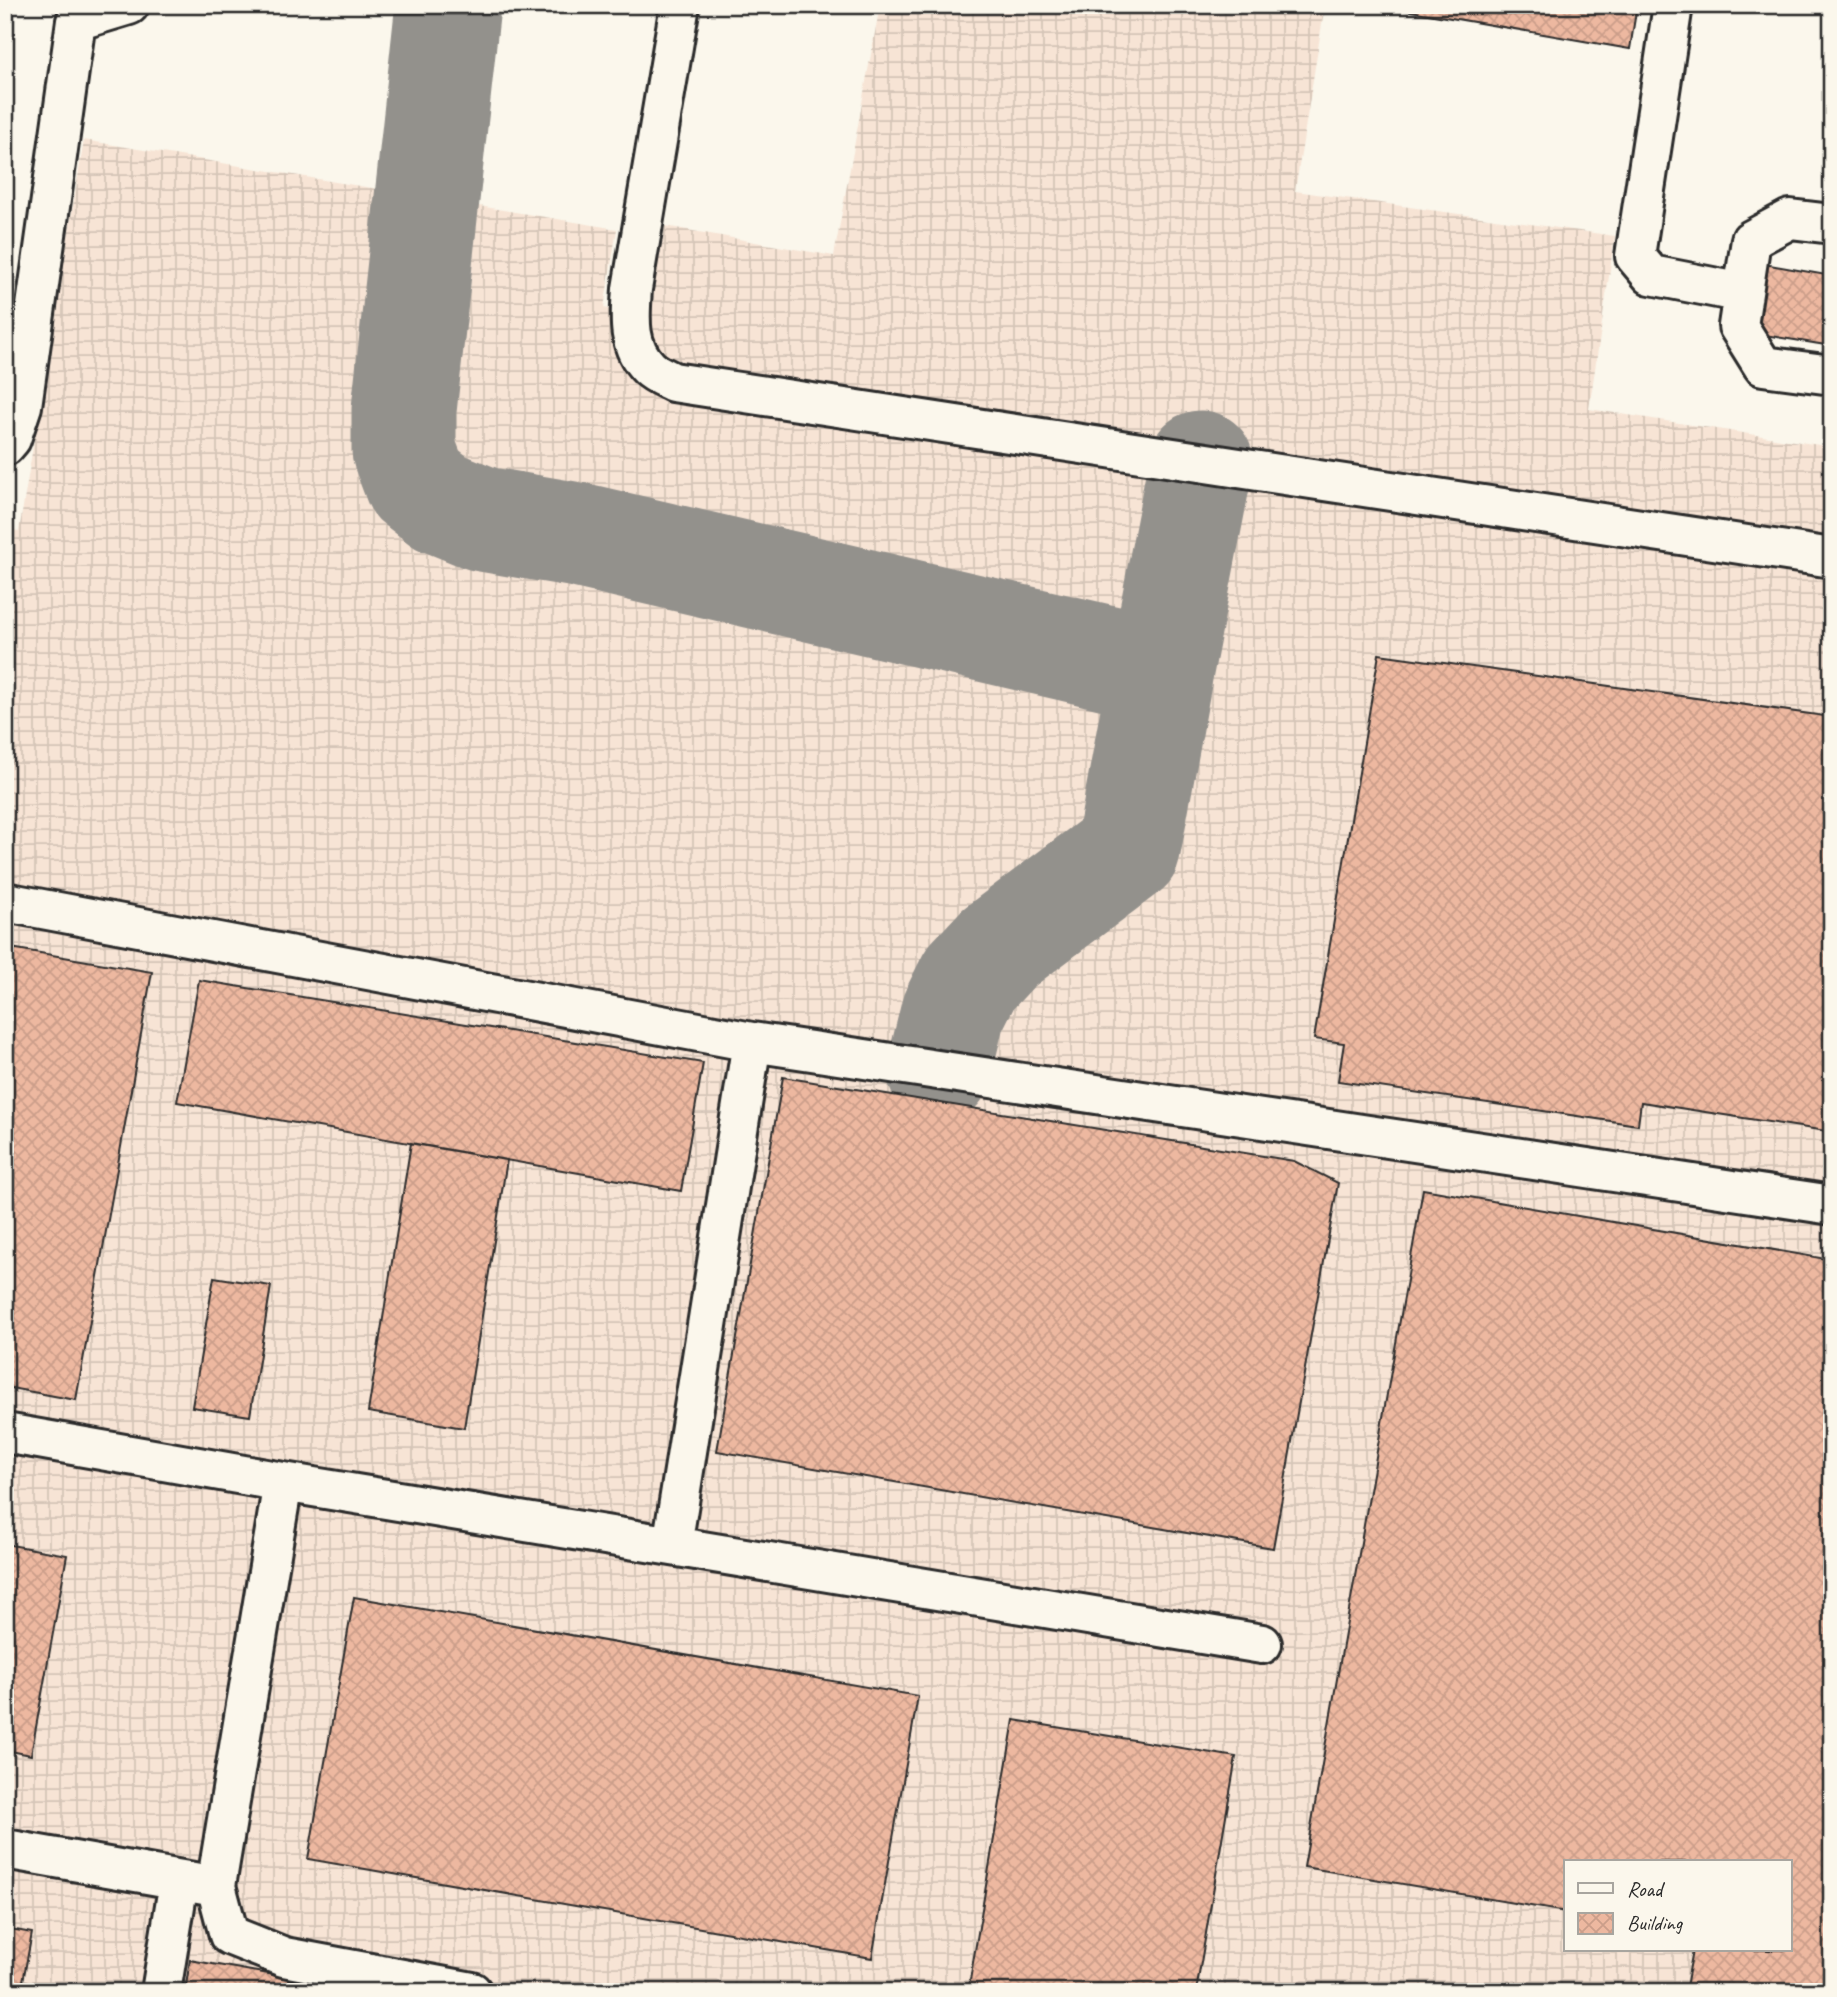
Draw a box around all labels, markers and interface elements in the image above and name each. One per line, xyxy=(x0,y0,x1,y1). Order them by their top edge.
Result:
legend xyxy=(1564,1860,1792,1952)
text: Road xyxy=(1627,1876,1666,1902)
text: Building xyxy=(1627,1910,1684,1936)

